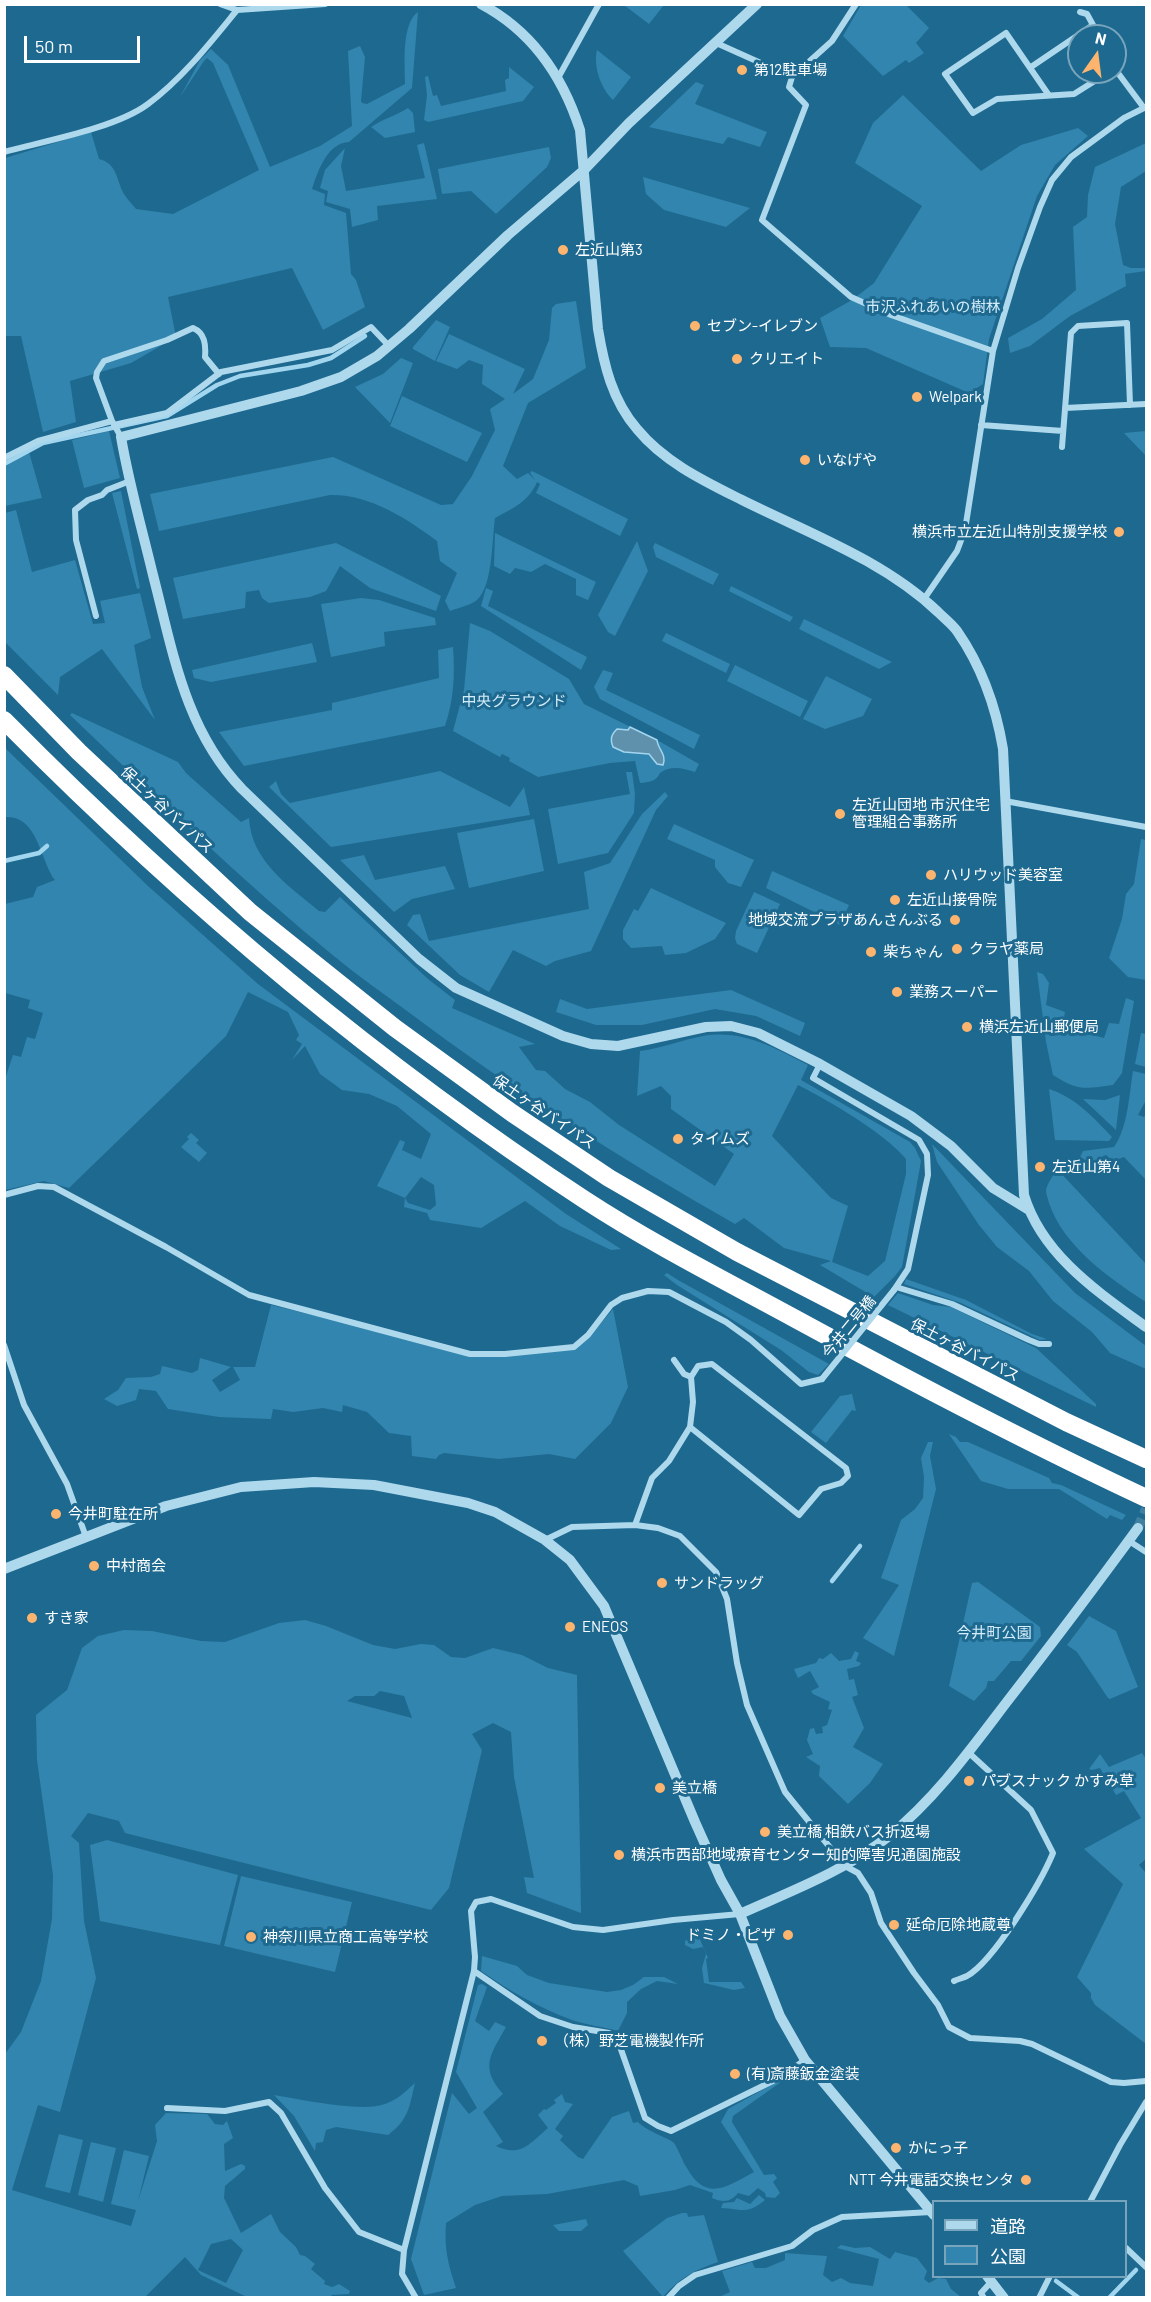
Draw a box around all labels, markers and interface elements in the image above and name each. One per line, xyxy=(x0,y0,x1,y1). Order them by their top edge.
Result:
scale bar xyxy=(27,24,142,62)
north arrow xyxy=(1067,24,1127,84)
text: N xyxy=(1094,27,1108,48)
text: 50 m xyxy=(35,35,73,57)
place label: 第12駐車場 xyxy=(754,61,827,79)
marker: 第12駐車場 xyxy=(735,63,749,77)
place label: 左近山第3 xyxy=(575,241,643,259)
marker: 左近山第3 xyxy=(556,243,570,257)
park label: 市沢ふれあいの樹林 xyxy=(866,298,1000,316)
place label: セブン-イレブン xyxy=(707,317,818,335)
marker: セブン-イレブン xyxy=(688,319,702,333)
place label: クリエイト xyxy=(749,350,824,368)
marker: クリエイト xyxy=(730,352,744,366)
place label: Welpark xyxy=(929,388,982,406)
marker: Welpark xyxy=(910,390,924,404)
place label: いなげや xyxy=(817,451,877,469)
marker: いなげや xyxy=(798,453,812,467)
place label: 横浜市立左近山特別支援学校 xyxy=(912,523,1107,541)
marker: 横浜市立左近山特別支援学校 xyxy=(1112,525,1126,539)
park label: 中央グラウンド xyxy=(462,692,566,710)
street label: 保土ヶ谷バイパス xyxy=(117,762,217,858)
place label: 左近山団地 市沢住宅 管理組合事務所 xyxy=(852,796,990,831)
marker: 左近山団地 市沢住宅 管理組合事務所 xyxy=(833,807,847,821)
place label: ハリウッド美容室 xyxy=(943,866,1063,884)
marker: ハリウッド美容室 xyxy=(924,868,938,882)
place label: 左近山接骨院 xyxy=(907,891,997,909)
marker: 左近山接骨院 xyxy=(888,893,902,907)
place label: 地域交流プラザあんさんぶる xyxy=(748,911,943,929)
marker: 地域交流プラザあんさんぶる xyxy=(948,913,962,927)
place label: クラヤ薬局 xyxy=(969,940,1044,958)
marker: クラヤ薬局 xyxy=(950,942,964,956)
place label: 柴ちゃん xyxy=(883,943,943,961)
marker: 柴ちゃん xyxy=(864,945,878,959)
place label: 業務スーパー xyxy=(909,983,999,1001)
marker: 業務スーパー xyxy=(890,985,904,999)
place label: 横浜左近山郵便局 xyxy=(979,1018,1099,1036)
marker: 横浜左近山郵便局 xyxy=(960,1020,974,1034)
street label: 保土ヶ谷バイパス xyxy=(489,1071,599,1153)
place label: タイムズ xyxy=(690,1130,750,1148)
marker: タイムズ xyxy=(671,1132,685,1146)
place label: 左近山第4 xyxy=(1052,1158,1120,1176)
marker: 左近山第4 xyxy=(1033,1160,1047,1174)
street label: 今井二号橋 xyxy=(818,1292,880,1362)
street label: 保土ヶ谷バイパス xyxy=(907,1315,1023,1385)
place label: 今井町駐在所 xyxy=(68,1505,158,1523)
marker: 今井町駐在所 xyxy=(49,1507,63,1521)
place label: 中村商会 xyxy=(106,1557,166,1575)
marker: 中村商会 xyxy=(87,1559,101,1573)
place label: サンドラッグ xyxy=(674,1574,764,1592)
marker: サンドラッグ xyxy=(655,1576,669,1590)
place label: すき家 xyxy=(44,1609,89,1627)
marker: すき家 xyxy=(25,1611,39,1625)
place label: ENEOS xyxy=(582,1618,628,1636)
marker: ENEOS xyxy=(563,1620,577,1634)
park label: 今井町公園 xyxy=(957,1624,1031,1642)
place label: パブスナック かすみ草 xyxy=(981,1772,1134,1790)
marker: パブスナック かすみ草 xyxy=(962,1774,976,1788)
place label: 美立橋 xyxy=(672,1779,717,1797)
marker: 美立橋 xyxy=(653,1781,667,1795)
place label: 美立橋 相鉄バス折返場 xyxy=(777,1823,930,1841)
marker: 美立橋 相鉄バス折返場 xyxy=(758,1825,772,1839)
place label: 横浜市西部地域療育センター知的障害児通園施設 xyxy=(631,1846,961,1864)
marker: 横浜市西部地域療育センター知的障害児通園施設 xyxy=(612,1848,626,1862)
place label: 延命厄除地蔵尊 xyxy=(906,1916,1011,1934)
marker: 延命厄除地蔵尊 xyxy=(887,1918,901,1932)
place label: ドミノ・ピザ xyxy=(686,1926,776,1944)
place label: 神奈川県立商工高等学校 xyxy=(263,1928,428,1946)
marker: ドミノ・ピザ xyxy=(781,1928,795,1942)
marker: 神奈川県立商工高等学校 xyxy=(244,1930,258,1944)
place label: （株）野芝電機製作所 xyxy=(554,2032,704,2050)
marker: （株）野芝電機製作所 xyxy=(535,2034,549,2048)
place label: (有)斎藤鈑金塗装 xyxy=(747,2065,860,2083)
marker: (有)斎藤鈑金塗装 xyxy=(728,2067,742,2081)
place label: かにっ子 xyxy=(908,2139,968,2157)
marker: かにっ子 xyxy=(889,2141,903,2155)
place label: NTT 今井電話交換センタ xyxy=(849,2171,1014,2189)
marker: NTT 今井電話交換センタ xyxy=(1019,2173,1033,2187)
legend xyxy=(932,2200,1127,2278)
text: 道路 xyxy=(990,2215,1026,2237)
text: 公園 xyxy=(990,2245,1026,2267)

